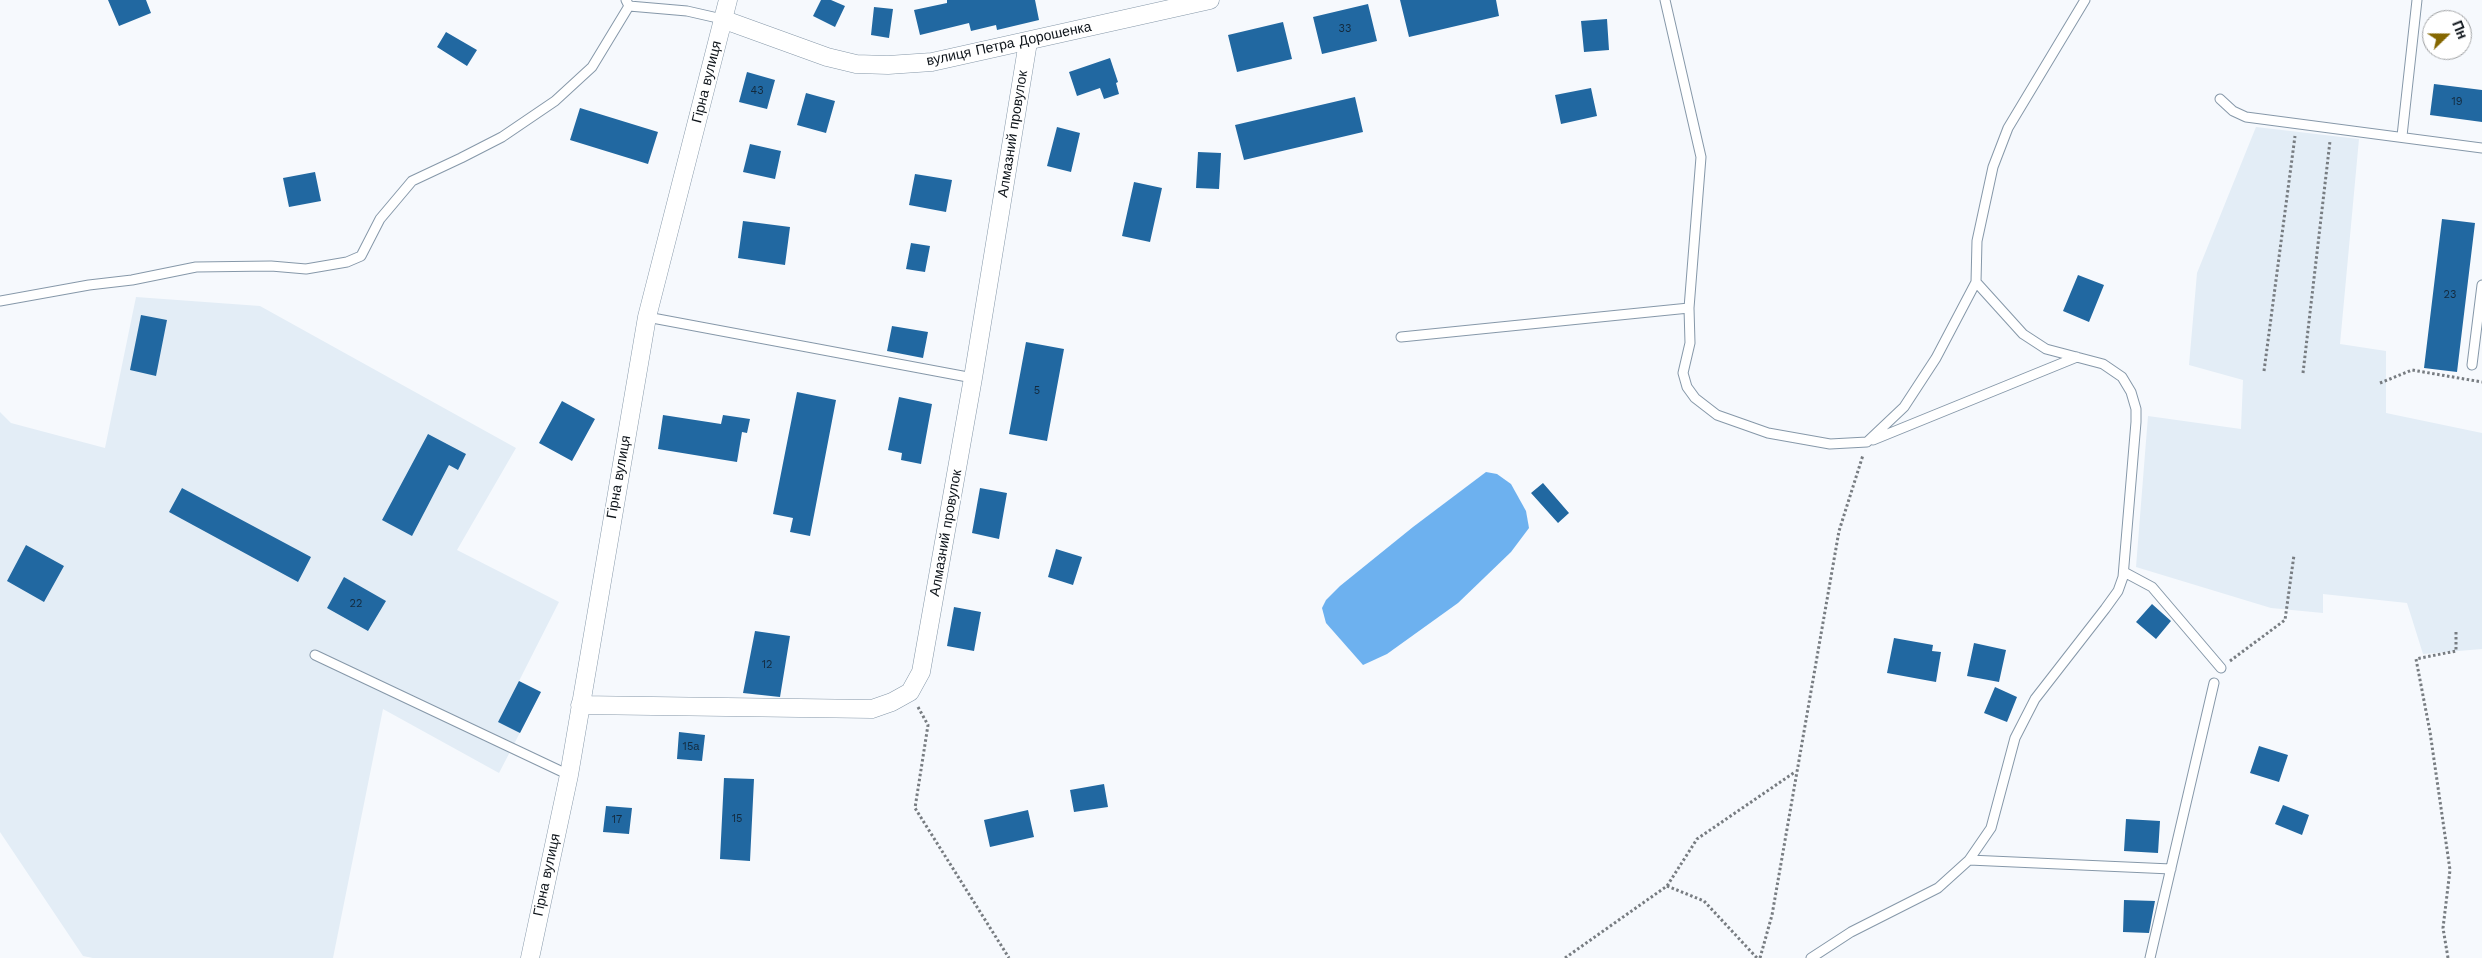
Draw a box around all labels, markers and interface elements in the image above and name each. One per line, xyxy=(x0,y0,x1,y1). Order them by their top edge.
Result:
north arrow xyxy=(2422,10,2472,60)
street label: вулиця Петра Дорошенка xyxy=(925,18,1093,70)
text: Пн xyxy=(2449,18,2471,41)
house number: 33 xyxy=(1339,22,1351,36)
street label: Гірна вулиця xyxy=(689,39,725,125)
street label: Алмазний провулок xyxy=(995,69,1031,199)
house number: 43 xyxy=(750,84,764,98)
house number: 19 xyxy=(2451,95,2463,109)
house number: 23 xyxy=(2444,288,2456,302)
house number: 5 xyxy=(1034,384,1040,398)
street label: Гірна вулиця xyxy=(603,434,635,520)
street label: Алмазний провулок xyxy=(927,468,965,598)
house number: 22 xyxy=(350,597,362,611)
house number: 12 xyxy=(762,658,772,672)
house number: 15а xyxy=(683,740,699,754)
house number: 15 xyxy=(732,812,742,826)
house number: 17 xyxy=(612,813,622,827)
street label: Гірна вулиця xyxy=(530,832,564,918)

